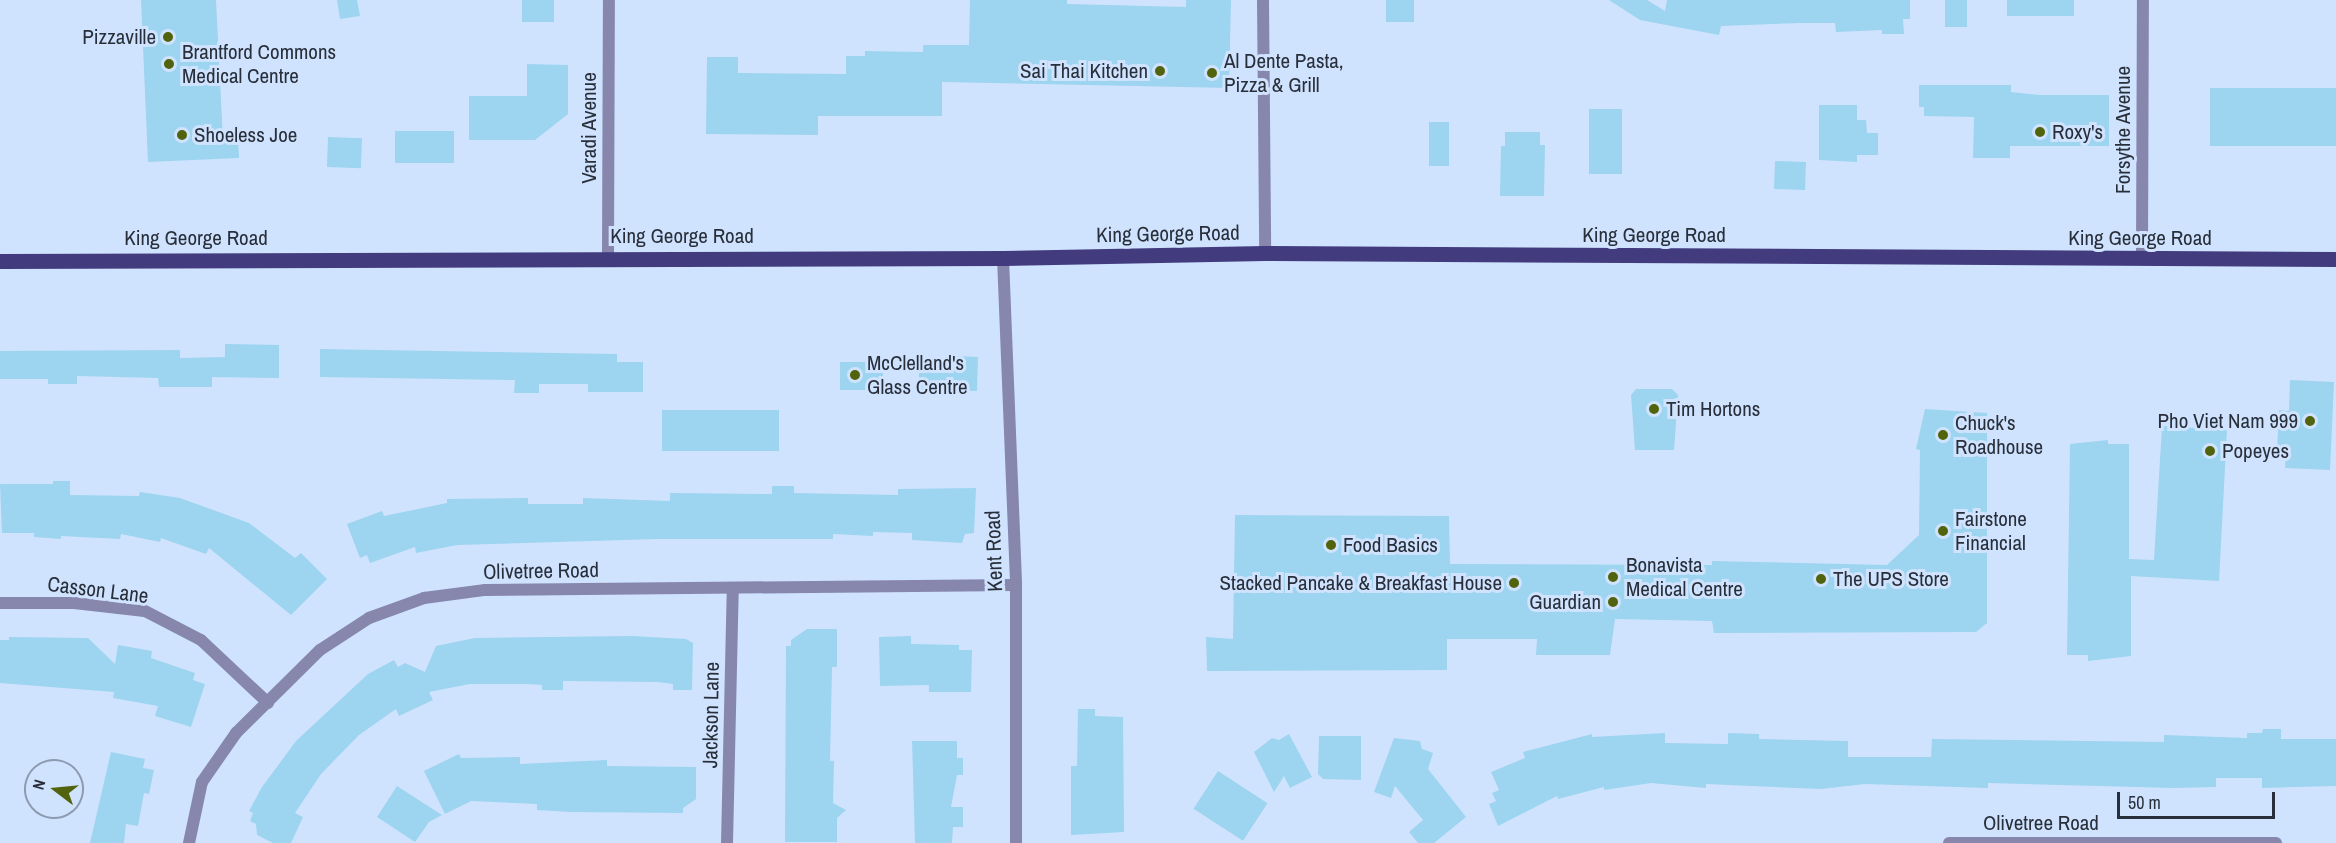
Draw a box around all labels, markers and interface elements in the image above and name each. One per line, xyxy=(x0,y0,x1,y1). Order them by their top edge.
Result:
place label: Pizzaville xyxy=(82,24,156,50)
marker: Pizzaville xyxy=(161,30,175,44)
place label: Brantford Commons Medical Centre xyxy=(182,39,336,89)
place label: Al Dente Pasta, Pizza & Grill xyxy=(1224,48,1344,98)
marker: Brantford Commons Medical Centre xyxy=(160,55,178,73)
place label: Sai Thai Kitchen xyxy=(1020,58,1148,84)
marker: Sai Thai Kitchen xyxy=(1153,64,1167,78)
street label: Forsythe Avenue xyxy=(2110,65,2136,195)
marker: Al Dente Pasta, Pizza & Grill xyxy=(1205,66,1219,80)
street label: Varadi Avenue xyxy=(576,72,602,184)
place label: Roxy's xyxy=(2052,119,2103,145)
place label: Shoeless Joe xyxy=(194,122,297,148)
marker: Roxy's xyxy=(2033,125,2047,139)
marker: Shoeless Joe xyxy=(175,128,189,142)
street label: King George Road xyxy=(1096,220,1240,248)
street label: King George Road xyxy=(1582,222,1726,248)
street label: King George Road xyxy=(610,223,754,249)
street label: King George Road xyxy=(124,225,268,251)
street label: King George Road xyxy=(2068,225,2212,251)
place label: McClelland's Glass Centre xyxy=(867,350,967,400)
marker: McClelland's Glass Centre xyxy=(848,368,862,382)
place label: Tim Hortons xyxy=(1666,396,1760,422)
marker: Tim Hortons xyxy=(1647,402,1661,416)
place label: Pho Viet Nam 999 xyxy=(2158,408,2298,434)
place label: Chuck's Roadhouse xyxy=(1955,410,2043,460)
marker: Pho Viet Nam 999 xyxy=(2303,414,2317,428)
marker: Chuck's Roadhouse xyxy=(1936,428,1950,442)
place label: Popeyes xyxy=(2222,438,2289,464)
marker: Popeyes xyxy=(2203,444,2217,458)
place label: Fairstone Financial xyxy=(1955,506,2027,556)
street label: Kent Road xyxy=(980,510,1008,592)
marker: Fairstone Financial xyxy=(1936,524,1950,538)
place label: Food Basics xyxy=(1343,532,1438,558)
marker: Food Basics xyxy=(1324,538,1338,552)
place label: Bonavista Medical Centre xyxy=(1626,552,1743,602)
street label: Olivetree Road xyxy=(483,557,599,585)
place label: The UPS Store xyxy=(1833,566,1949,592)
marker: Bonavista Medical Centre xyxy=(1604,568,1622,586)
place label: Stacked Pancake & Breakfast House xyxy=(1220,570,1502,596)
street label: Casson Lane xyxy=(46,571,150,609)
marker: The UPS Store xyxy=(1814,572,1828,586)
marker: Stacked Pancake & Breakfast House xyxy=(1507,576,1521,590)
place label: Guardian xyxy=(1529,589,1601,615)
marker: Guardian xyxy=(1606,595,1620,609)
street label: Jackson Lane xyxy=(697,662,725,768)
north arrow xyxy=(24,759,84,819)
text: N xyxy=(27,777,50,792)
scale bar xyxy=(2120,780,2278,818)
text: 50 m xyxy=(2128,790,2161,815)
street label: Olivetree Road xyxy=(1983,810,2099,836)

